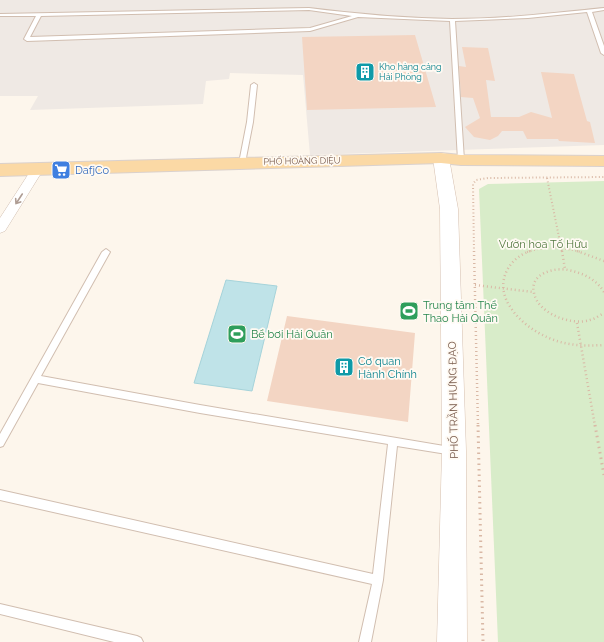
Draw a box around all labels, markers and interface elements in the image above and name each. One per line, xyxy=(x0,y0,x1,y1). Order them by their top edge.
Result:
building icon: Kho hàng cảng Hải Phòng xyxy=(354,61,376,83)
place label: Kho hàng cảng Hải Phòng xyxy=(379,62,442,82)
street label: PHỐ HOÀNG DIỆU xyxy=(263,154,341,167)
supermarket icon: DafjCo xyxy=(50,159,72,181)
place label: DafjCo xyxy=(75,164,109,177)
one-way arrow xyxy=(14,193,22,205)
park label: Vườn hoa Tố Hữu xyxy=(499,238,587,251)
place label: Trung tâm Thể Thao Hải Quân xyxy=(423,299,498,325)
sports icon: Trung tâm Thể Thao Hải Quân xyxy=(398,300,420,322)
sports icon: Bể bơi Hải Quân xyxy=(226,323,248,345)
place label: Bể bơi Hải Quân xyxy=(251,328,333,341)
street label: PHỐ TRẦN HƯNG ĐẠO xyxy=(445,341,461,459)
place label: Cơ quan Hành Chính xyxy=(358,355,417,381)
building icon: Cơ quan Hành Chính xyxy=(333,356,355,378)

